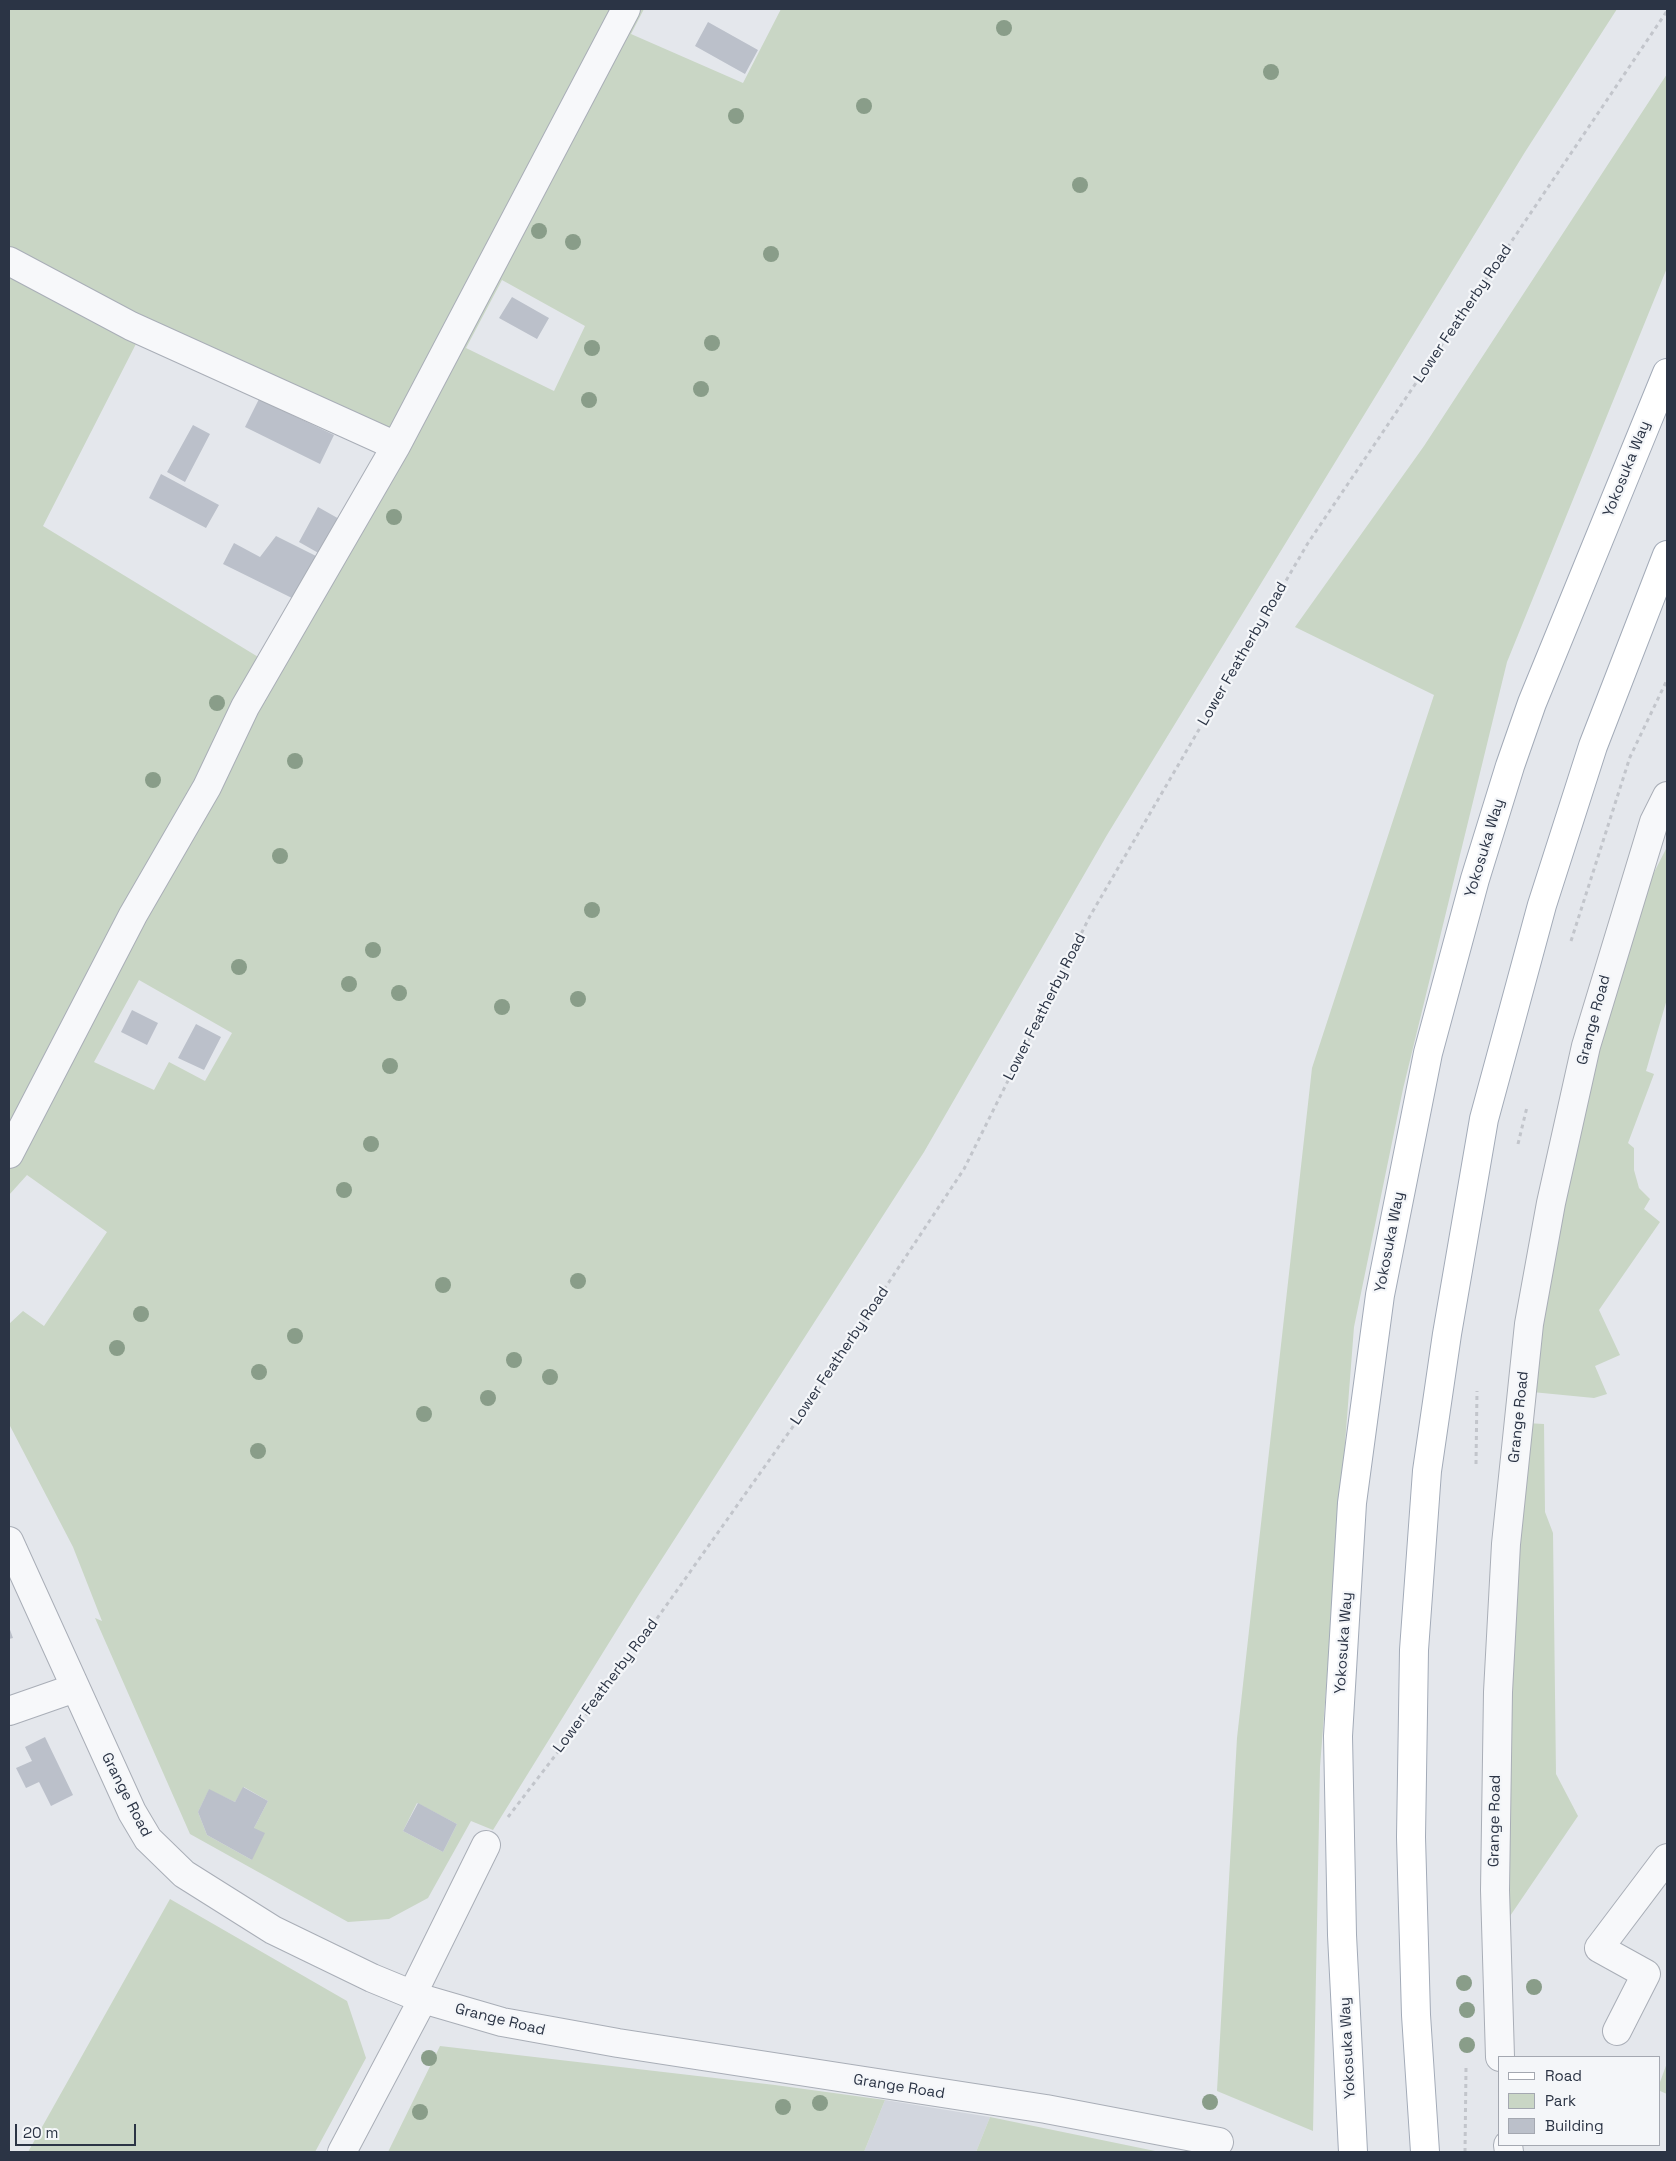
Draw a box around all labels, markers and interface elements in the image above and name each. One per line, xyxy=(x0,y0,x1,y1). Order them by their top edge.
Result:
street label: Lower Featherby Road xyxy=(1410,242,1516,386)
street label: Yokosuka Way xyxy=(1600,418,1654,520)
street label: Lower Featherby Road xyxy=(1195,579,1291,729)
street label: Yokosuka Way xyxy=(1461,797,1509,899)
street label: Lower Featherby Road xyxy=(1000,930,1090,1084)
street label: Grange Road xyxy=(1573,973,1615,1067)
street label: Yokosuka Way xyxy=(1371,1190,1409,1294)
street label: Lower Featherby Road xyxy=(787,1284,893,1428)
street label: Grange Road xyxy=(1505,1370,1533,1464)
street label: Yokosuka Way xyxy=(1331,1591,1357,1695)
street label: Lower Featherby Road xyxy=(550,1616,662,1756)
street label: Grange Road xyxy=(97,1750,155,1840)
street label: Grange Road xyxy=(1485,1775,1505,1867)
street label: Yokosuka Way xyxy=(1336,1997,1360,2099)
street label: Grange Road xyxy=(453,2000,547,2040)
legend xyxy=(1498,2056,1661,2146)
text: Road xyxy=(1545,2066,1582,2085)
street label: Grange Road xyxy=(852,2071,946,2103)
text: Park xyxy=(1545,2091,1576,2110)
scale bar xyxy=(18,2114,139,2146)
text: Building xyxy=(1545,2116,1604,2135)
text: 20 m xyxy=(23,2123,58,2142)

